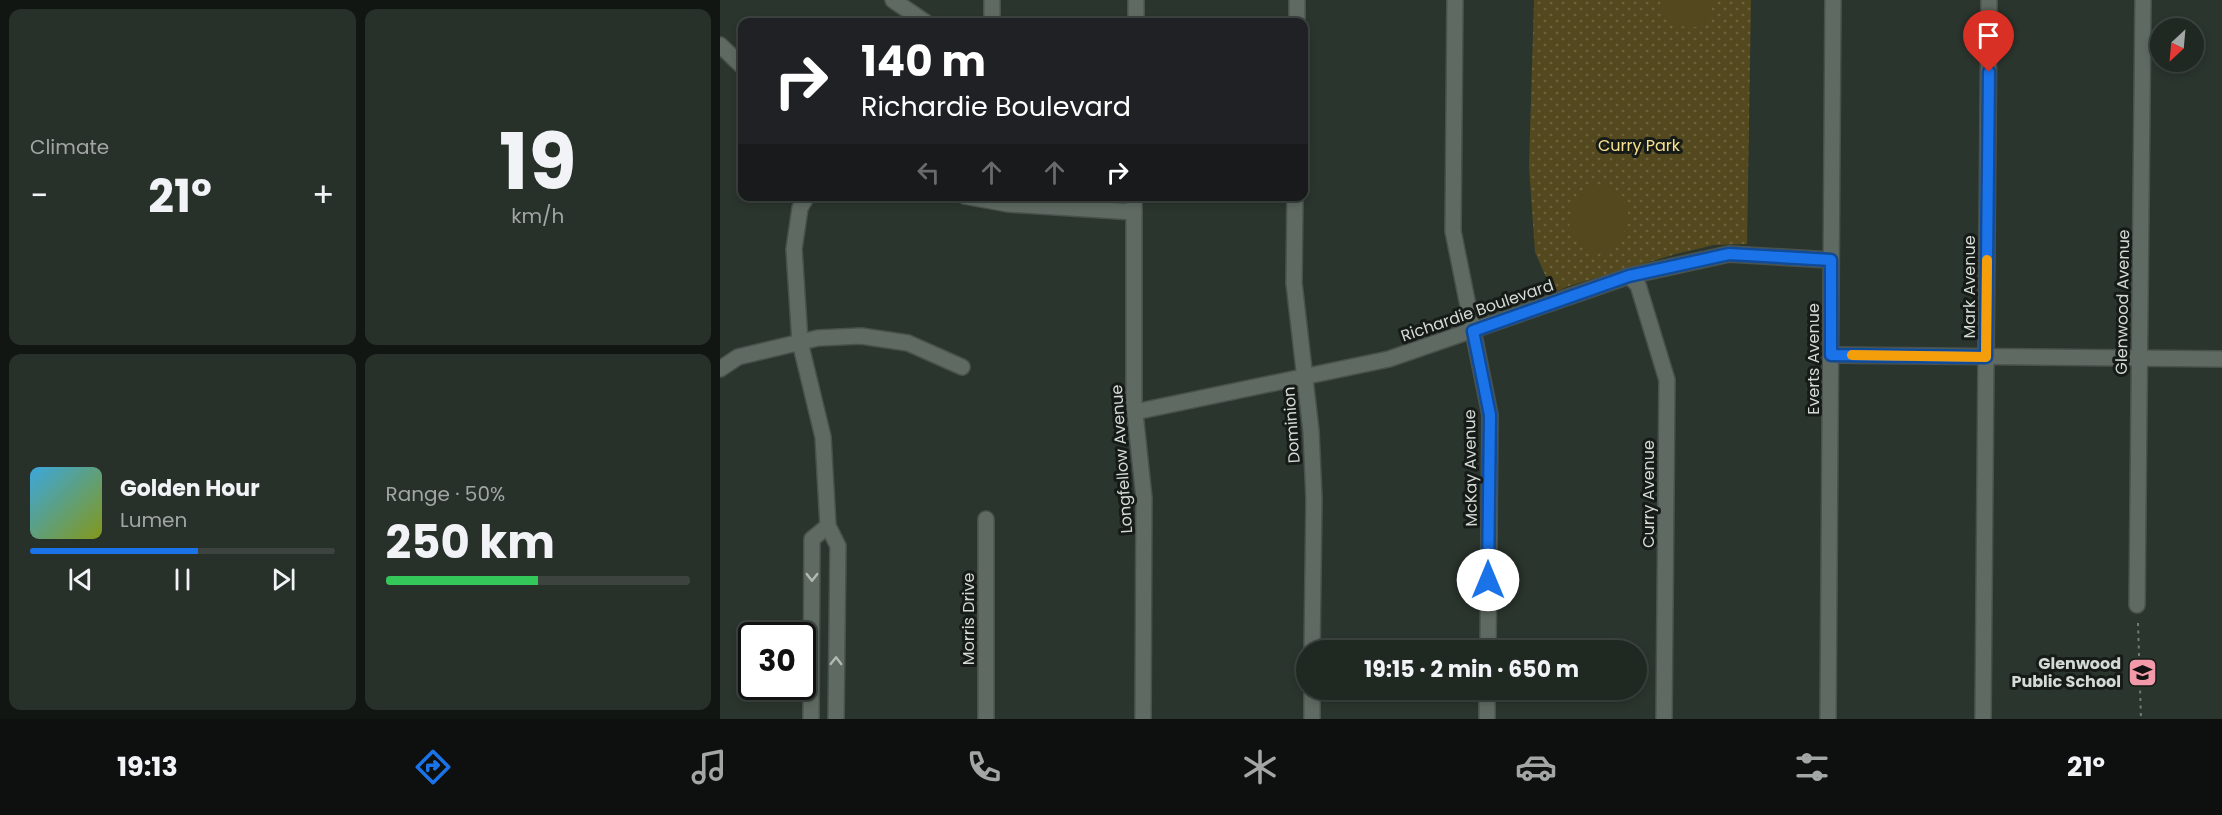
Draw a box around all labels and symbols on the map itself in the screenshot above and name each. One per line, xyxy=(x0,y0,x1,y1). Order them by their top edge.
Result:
pin xyxy=(1963,10,2014,72)
north arrow xyxy=(2150,18,2204,72)
park label: Curry Park xyxy=(1598,134,1681,157)
street label: Glenwood Avenue xyxy=(2110,229,2135,375)
street label: Mark Avenue xyxy=(1958,235,1981,339)
street label: Richardie Boulevard xyxy=(1398,274,1557,347)
street label: Everts Avenue xyxy=(1802,303,1825,415)
street label: Longfellow Avenue xyxy=(1105,384,1138,534)
street label: Dominion xyxy=(1277,386,1306,464)
street label: McKay Avenue xyxy=(1458,409,1483,527)
street label: Curry Avenue xyxy=(1637,440,1660,548)
position arrow xyxy=(1456,548,1520,612)
one-way arrow xyxy=(806,572,818,581)
street label: Morris Drive xyxy=(957,573,980,665)
speed limit sign: 30 xyxy=(738,622,816,700)
place label: Glenwood Public School xyxy=(2011,652,2121,693)
one-way arrow xyxy=(830,656,843,665)
school or university icon: Glenwood Public School xyxy=(2126,656,2158,688)

